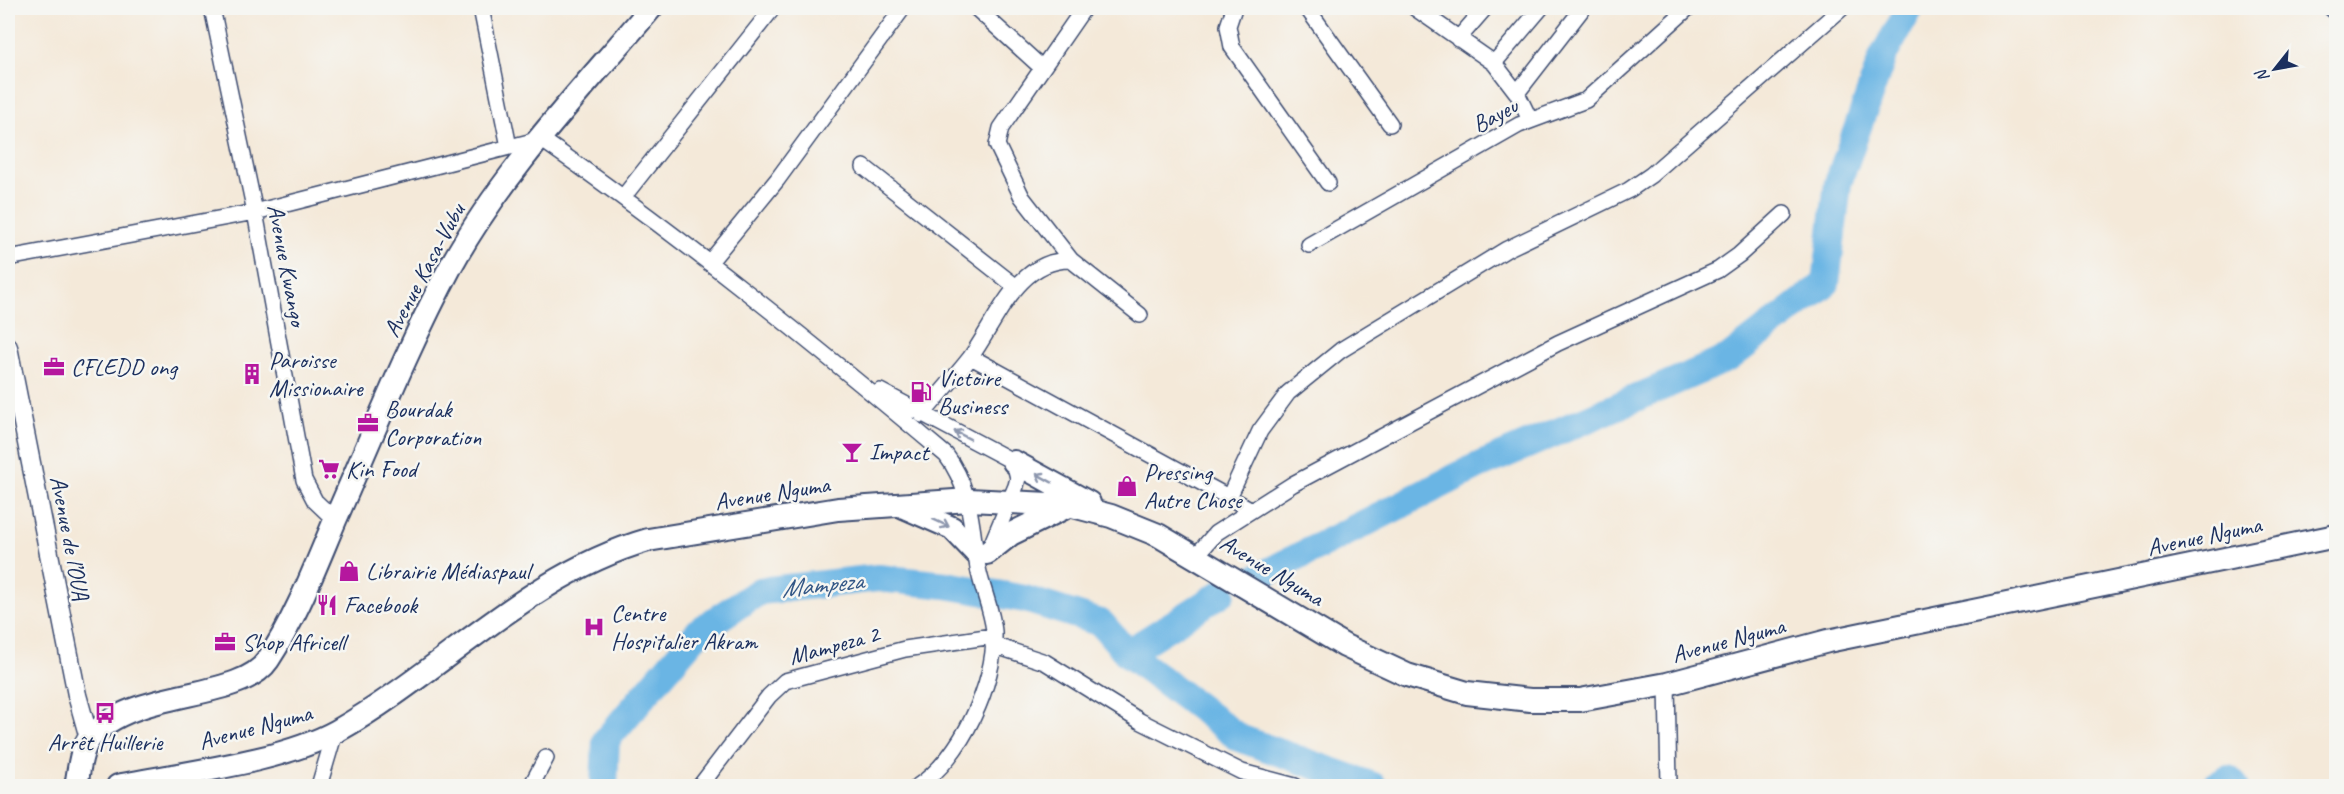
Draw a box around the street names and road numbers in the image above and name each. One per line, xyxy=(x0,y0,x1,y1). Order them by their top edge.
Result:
street label: Bayeu xyxy=(1467,90,1525,139)
street label: Avenue Kasa-Vubu xyxy=(376,196,473,342)
street label: Avenue Kwango xyxy=(261,202,314,331)
street label: Avenue Nguma xyxy=(712,469,833,517)
street label: Avenue de l’OUA xyxy=(43,473,97,604)
street label: Avenue Nguma xyxy=(2144,509,2265,563)
street label: Avenue Nguma xyxy=(1215,527,1331,613)
street label: Avenue Nguma xyxy=(1668,610,1789,669)
street label: Mampeza 2 xyxy=(786,618,884,671)
street label: Avenue Nguma xyxy=(195,697,316,756)

